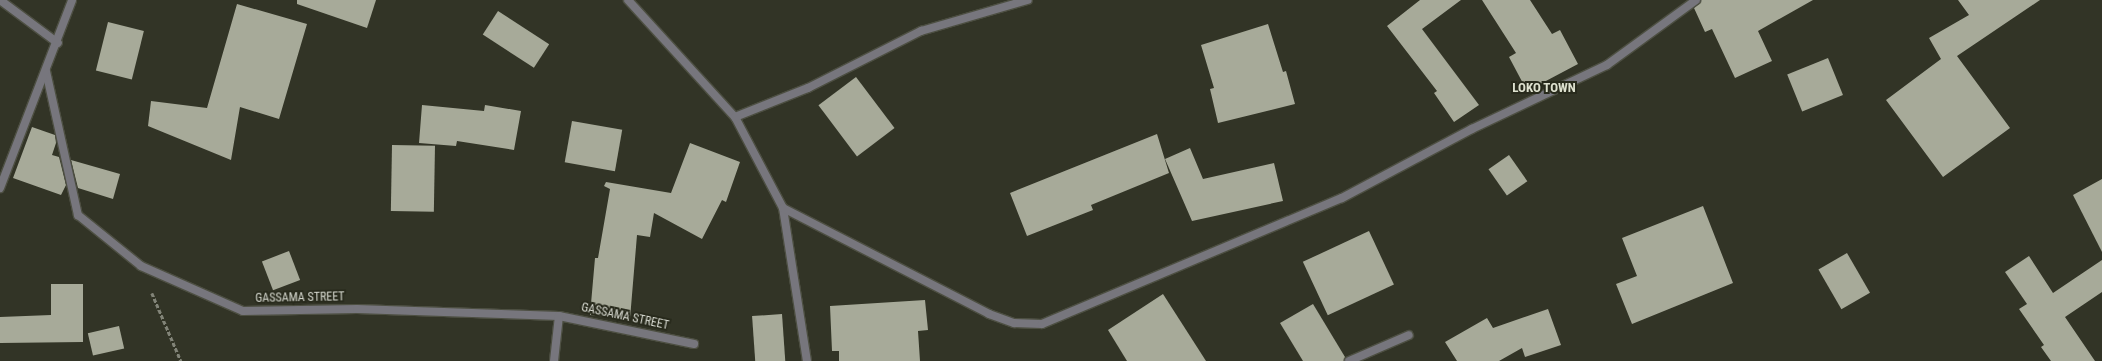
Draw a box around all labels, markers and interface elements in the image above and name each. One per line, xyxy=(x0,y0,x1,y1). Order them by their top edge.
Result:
district label: LOKO TOWN xyxy=(1512,80,1576,96)
street label: GASSAMA STREET xyxy=(255,290,345,306)
street label: GASSAMA STREET xyxy=(580,301,670,333)

